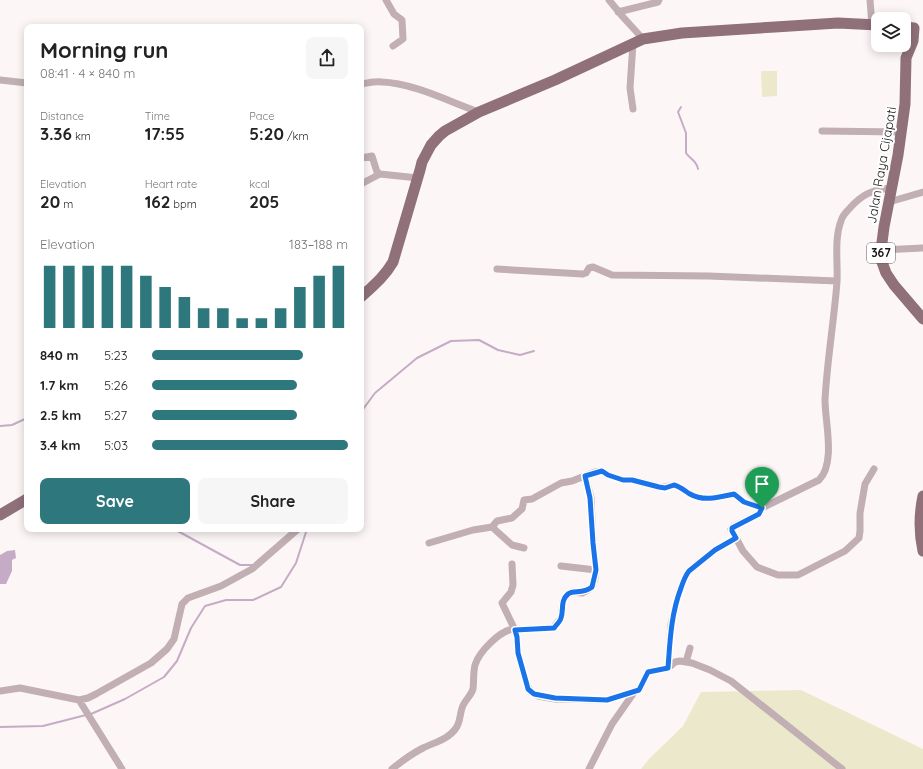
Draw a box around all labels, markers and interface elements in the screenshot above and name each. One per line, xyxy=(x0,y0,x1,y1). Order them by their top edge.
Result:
map controls xyxy=(871,12,911,52)
button: layers xyxy=(871,12,911,52)
text: Morning run xyxy=(40,36,168,64)
button: share xyxy=(306,37,348,79)
text: 08:41 · 4 × 840 m xyxy=(40,65,135,81)
street label: Jalan Raya Cijapati xyxy=(863,105,899,225)
text: Distance xyxy=(40,109,84,123)
text: Time xyxy=(145,109,170,123)
text: Pace xyxy=(249,109,274,123)
text: 3.36 xyxy=(40,123,72,144)
text: 17:55 xyxy=(145,123,185,144)
text: 5:20 xyxy=(249,123,284,144)
text: km xyxy=(72,129,91,143)
text: /km xyxy=(284,129,309,143)
text: Elevation xyxy=(40,177,86,191)
text: Heart rate xyxy=(145,177,197,191)
text: kcal xyxy=(249,177,270,191)
text: 20 xyxy=(40,191,60,212)
text: 162 xyxy=(145,191,170,212)
text: 205 xyxy=(249,191,279,212)
text: m xyxy=(60,197,73,211)
text: bpm xyxy=(170,197,197,211)
text: Elevation xyxy=(40,236,95,252)
text: 183–188 m xyxy=(289,236,348,252)
road number: 367 xyxy=(867,243,895,263)
text: 840 m xyxy=(40,347,78,363)
text: 5:23 xyxy=(104,347,128,363)
text: 1.7 km xyxy=(40,377,78,393)
text: 5:26 xyxy=(104,377,128,393)
text: 2.5 km xyxy=(40,407,81,423)
text: 5:27 xyxy=(104,407,127,423)
text: 3.4 km xyxy=(40,437,81,453)
text: 5:03 xyxy=(104,437,128,453)
pin xyxy=(745,467,779,508)
icon: arrive xyxy=(751,473,773,495)
button: Save xyxy=(40,478,190,524)
button: Share xyxy=(198,478,348,524)

